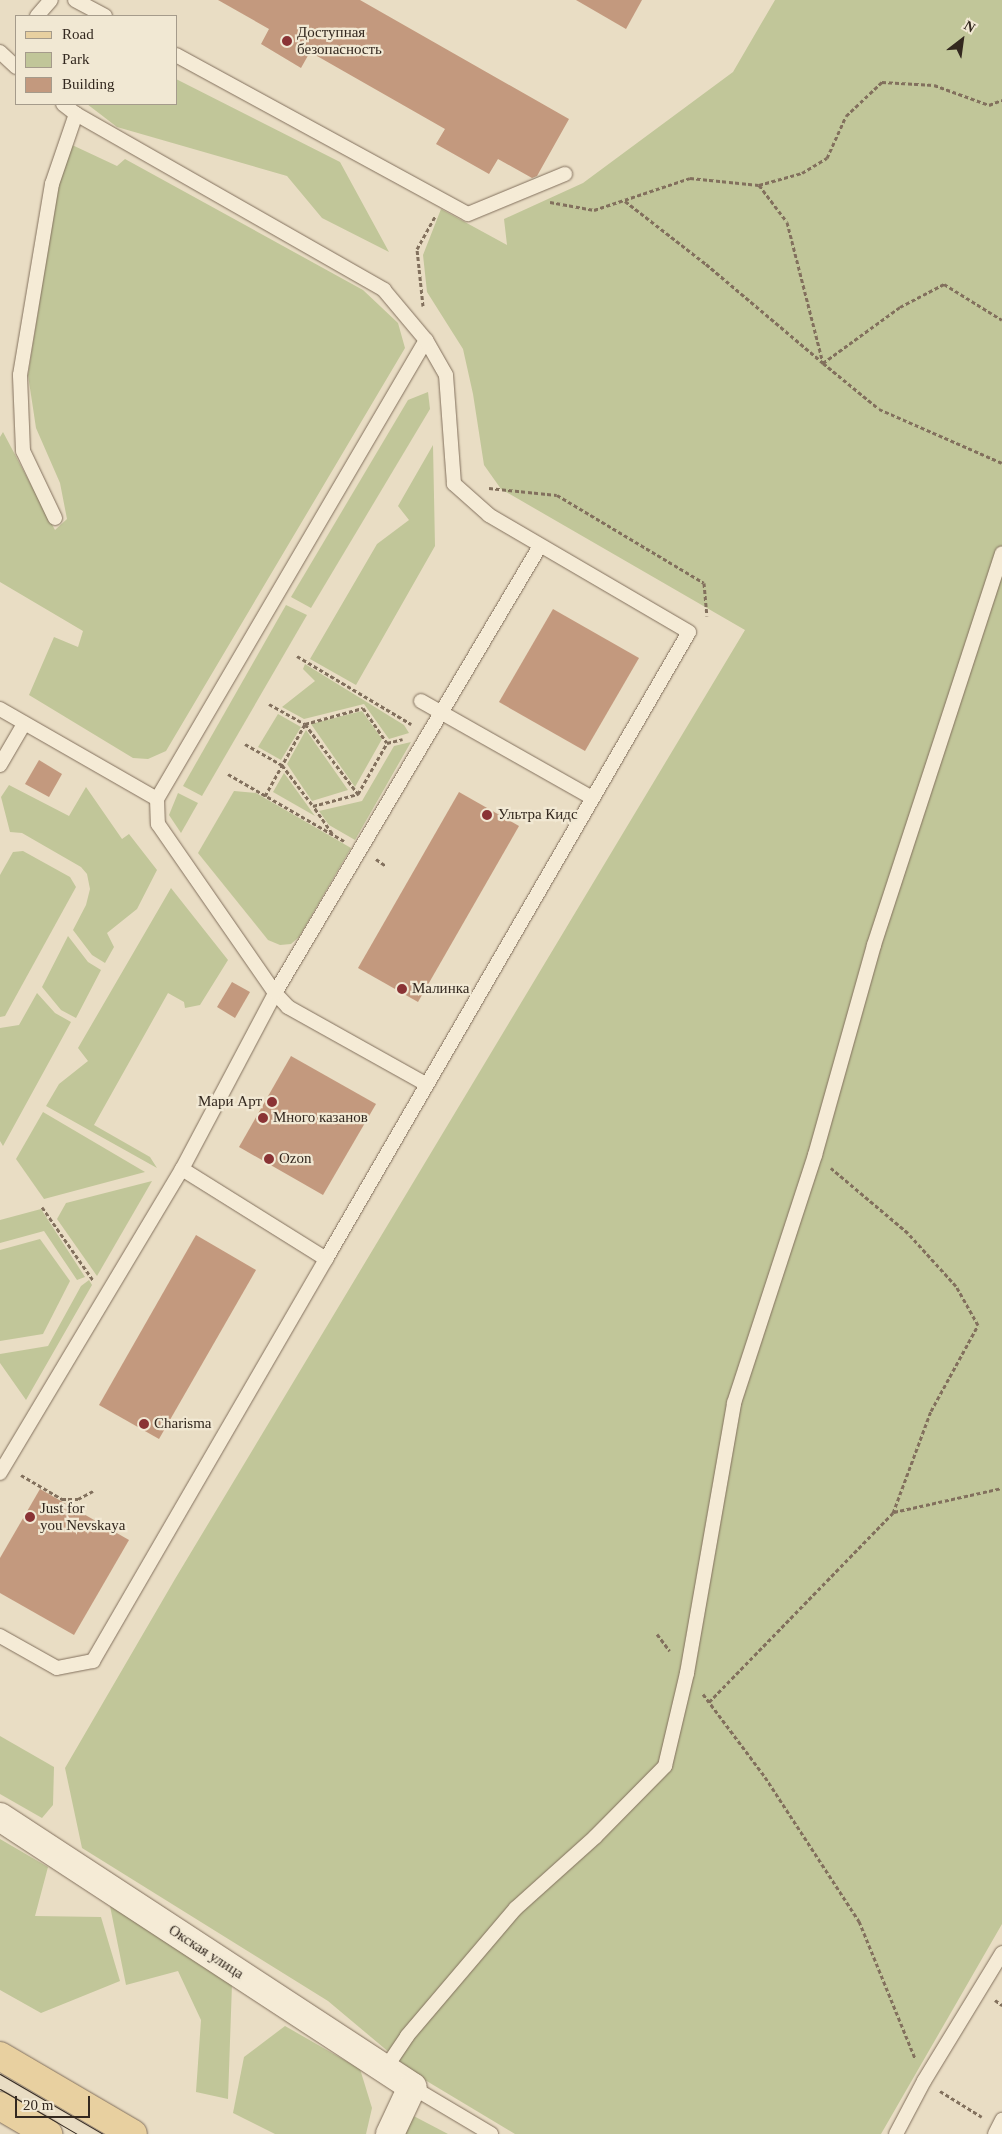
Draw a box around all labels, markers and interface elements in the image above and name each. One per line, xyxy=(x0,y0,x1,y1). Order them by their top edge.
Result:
legend xyxy=(15,15,178,105)
north arrow xyxy=(937,15,987,65)
text: N xyxy=(962,18,978,36)
place label: Доступная безопасность xyxy=(297,23,382,58)
text: Road xyxy=(62,26,94,42)
marker: Доступная безопасность xyxy=(281,35,293,47)
text: Park xyxy=(62,51,90,67)
text: Building xyxy=(62,76,115,92)
place label: Ультра Кидс xyxy=(498,806,578,824)
marker: Ультра Кидс xyxy=(480,808,494,822)
place label: Малинка xyxy=(412,980,469,998)
marker: Малинка xyxy=(396,983,408,995)
place label: Мари Арт xyxy=(198,1093,262,1111)
marker: Мари Арт xyxy=(266,1096,278,1108)
place label: Много казанов xyxy=(273,1109,368,1127)
marker: Много казанов xyxy=(257,1112,269,1124)
place label: Ozon xyxy=(279,1150,311,1168)
marker: Ozon xyxy=(263,1153,275,1165)
place label: Charisma xyxy=(154,1415,211,1433)
marker: Charisma xyxy=(138,1418,150,1430)
place label: Just for you Nevskaya xyxy=(40,1499,125,1534)
marker: Just for you Nevskaya xyxy=(24,1511,36,1523)
street label: Окская улица xyxy=(165,1921,247,1983)
scale bar xyxy=(18,2086,92,2118)
text: 20 m xyxy=(23,2097,53,2113)

